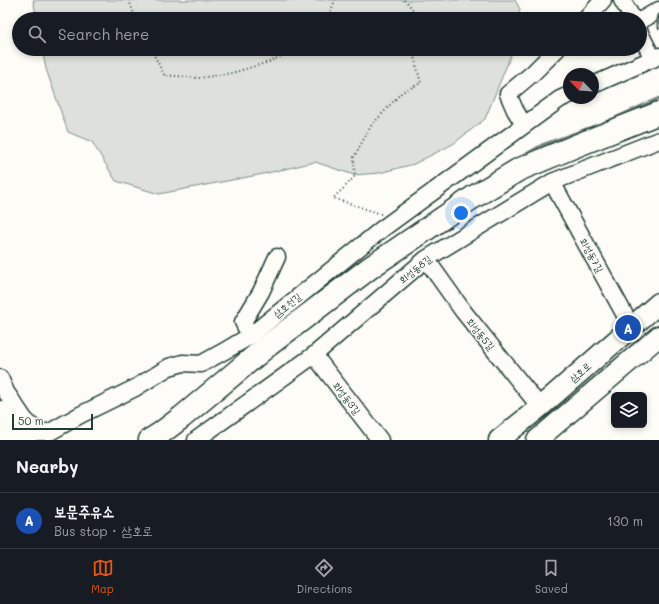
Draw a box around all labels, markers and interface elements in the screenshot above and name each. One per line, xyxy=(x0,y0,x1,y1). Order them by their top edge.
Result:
search box xyxy=(12,12,647,56)
icon: search xyxy=(26,23,48,45)
text: Search here xyxy=(58,24,149,44)
north arrow xyxy=(563,68,599,104)
your location xyxy=(451,203,471,223)
street label: 회성동7길 xyxy=(577,235,607,275)
street label: 회성동8길 xyxy=(396,252,434,286)
street label: 삼호천길 xyxy=(270,289,304,321)
pin: A xyxy=(615,313,641,343)
street label: 회성동5길 xyxy=(464,315,498,353)
street label: 삼호로 xyxy=(566,359,594,385)
street label: 회성동3길 xyxy=(330,379,364,417)
map controls xyxy=(611,392,647,428)
button: layers xyxy=(611,392,647,428)
scale bar xyxy=(12,412,93,431)
text: 50 m xyxy=(18,413,44,428)
text: Nearby xyxy=(16,455,78,477)
text: 보문주유소 xyxy=(54,501,114,521)
text: A xyxy=(24,512,34,529)
text: 130 m xyxy=(607,512,643,529)
text: Bus stop · 삼호로 xyxy=(54,522,153,539)
tab: Map xyxy=(91,557,114,596)
tab: Directions xyxy=(296,557,352,596)
tab: Saved xyxy=(535,557,568,596)

